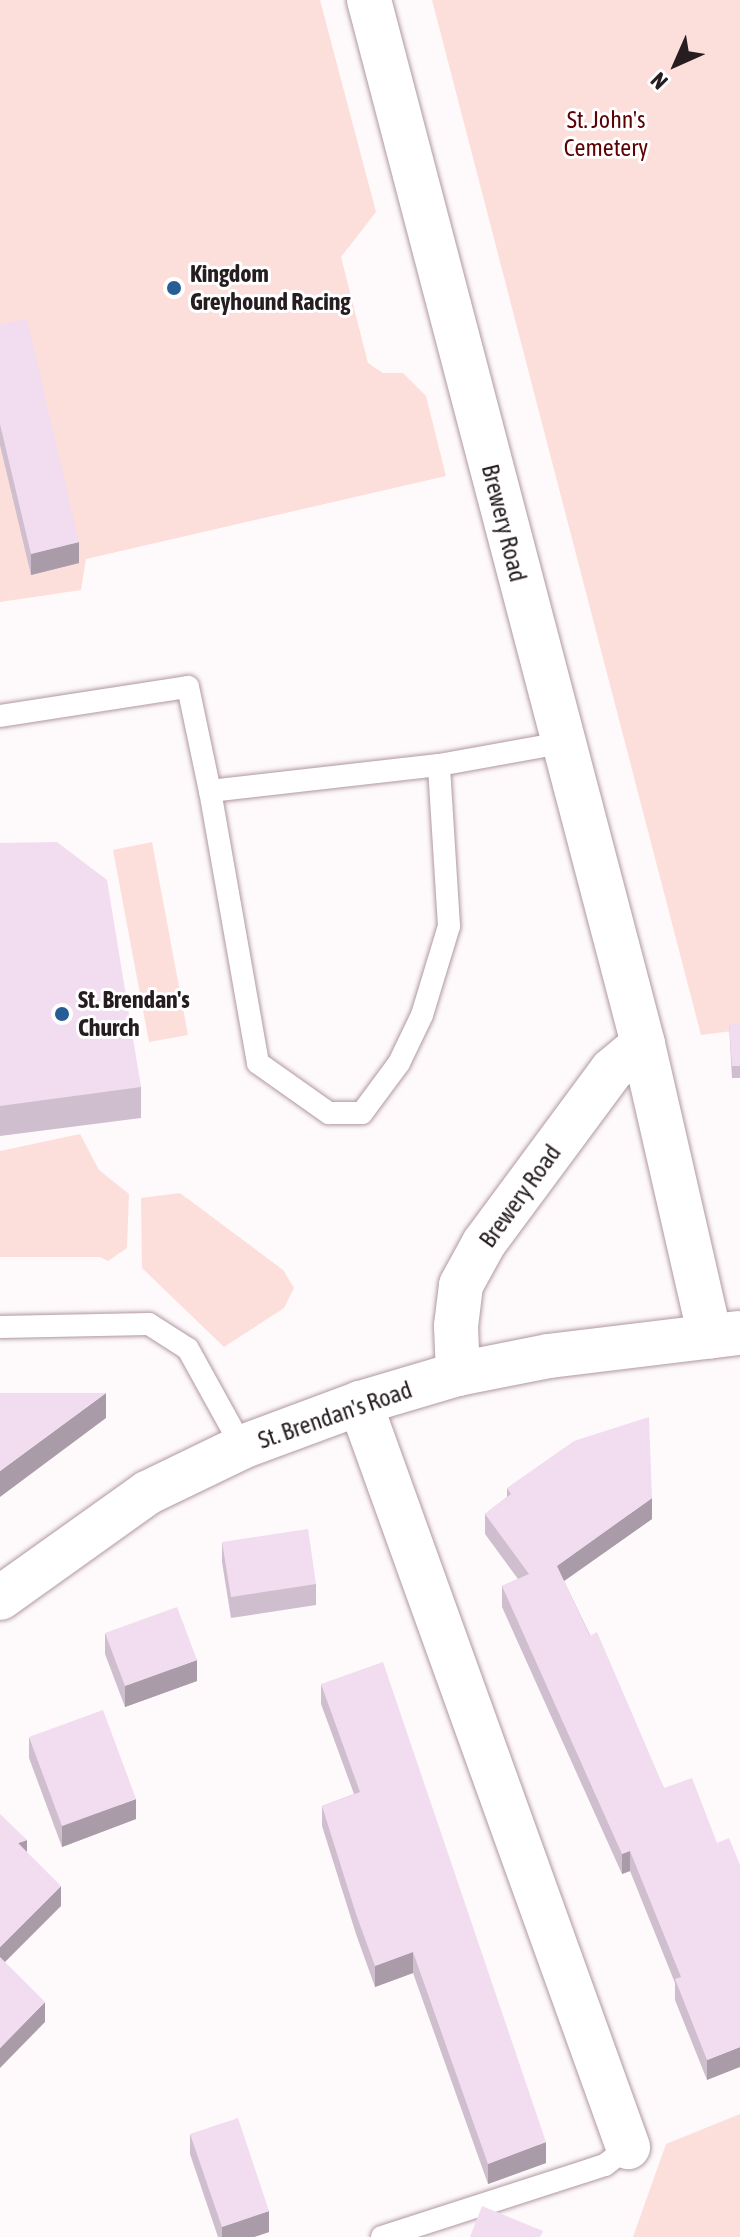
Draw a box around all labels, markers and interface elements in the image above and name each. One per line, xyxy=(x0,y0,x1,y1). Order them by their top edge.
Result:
north arrow xyxy=(636,24,716,104)
text: N xyxy=(645,67,673,95)
park label: St. John's Cemetery xyxy=(564,106,648,162)
place label: Kingdom Greyhound Racing xyxy=(190,260,351,316)
marker: Kingdom Greyhound Racing xyxy=(165,279,183,297)
street label: Brewery Road xyxy=(475,461,533,585)
place label: St. Brendan's Church xyxy=(78,986,190,1042)
marker: St. Brendan's Church xyxy=(53,1005,71,1023)
street label: Brewery Road xyxy=(473,1139,567,1253)
street label: St. Brendan's Road xyxy=(254,1375,416,1455)

